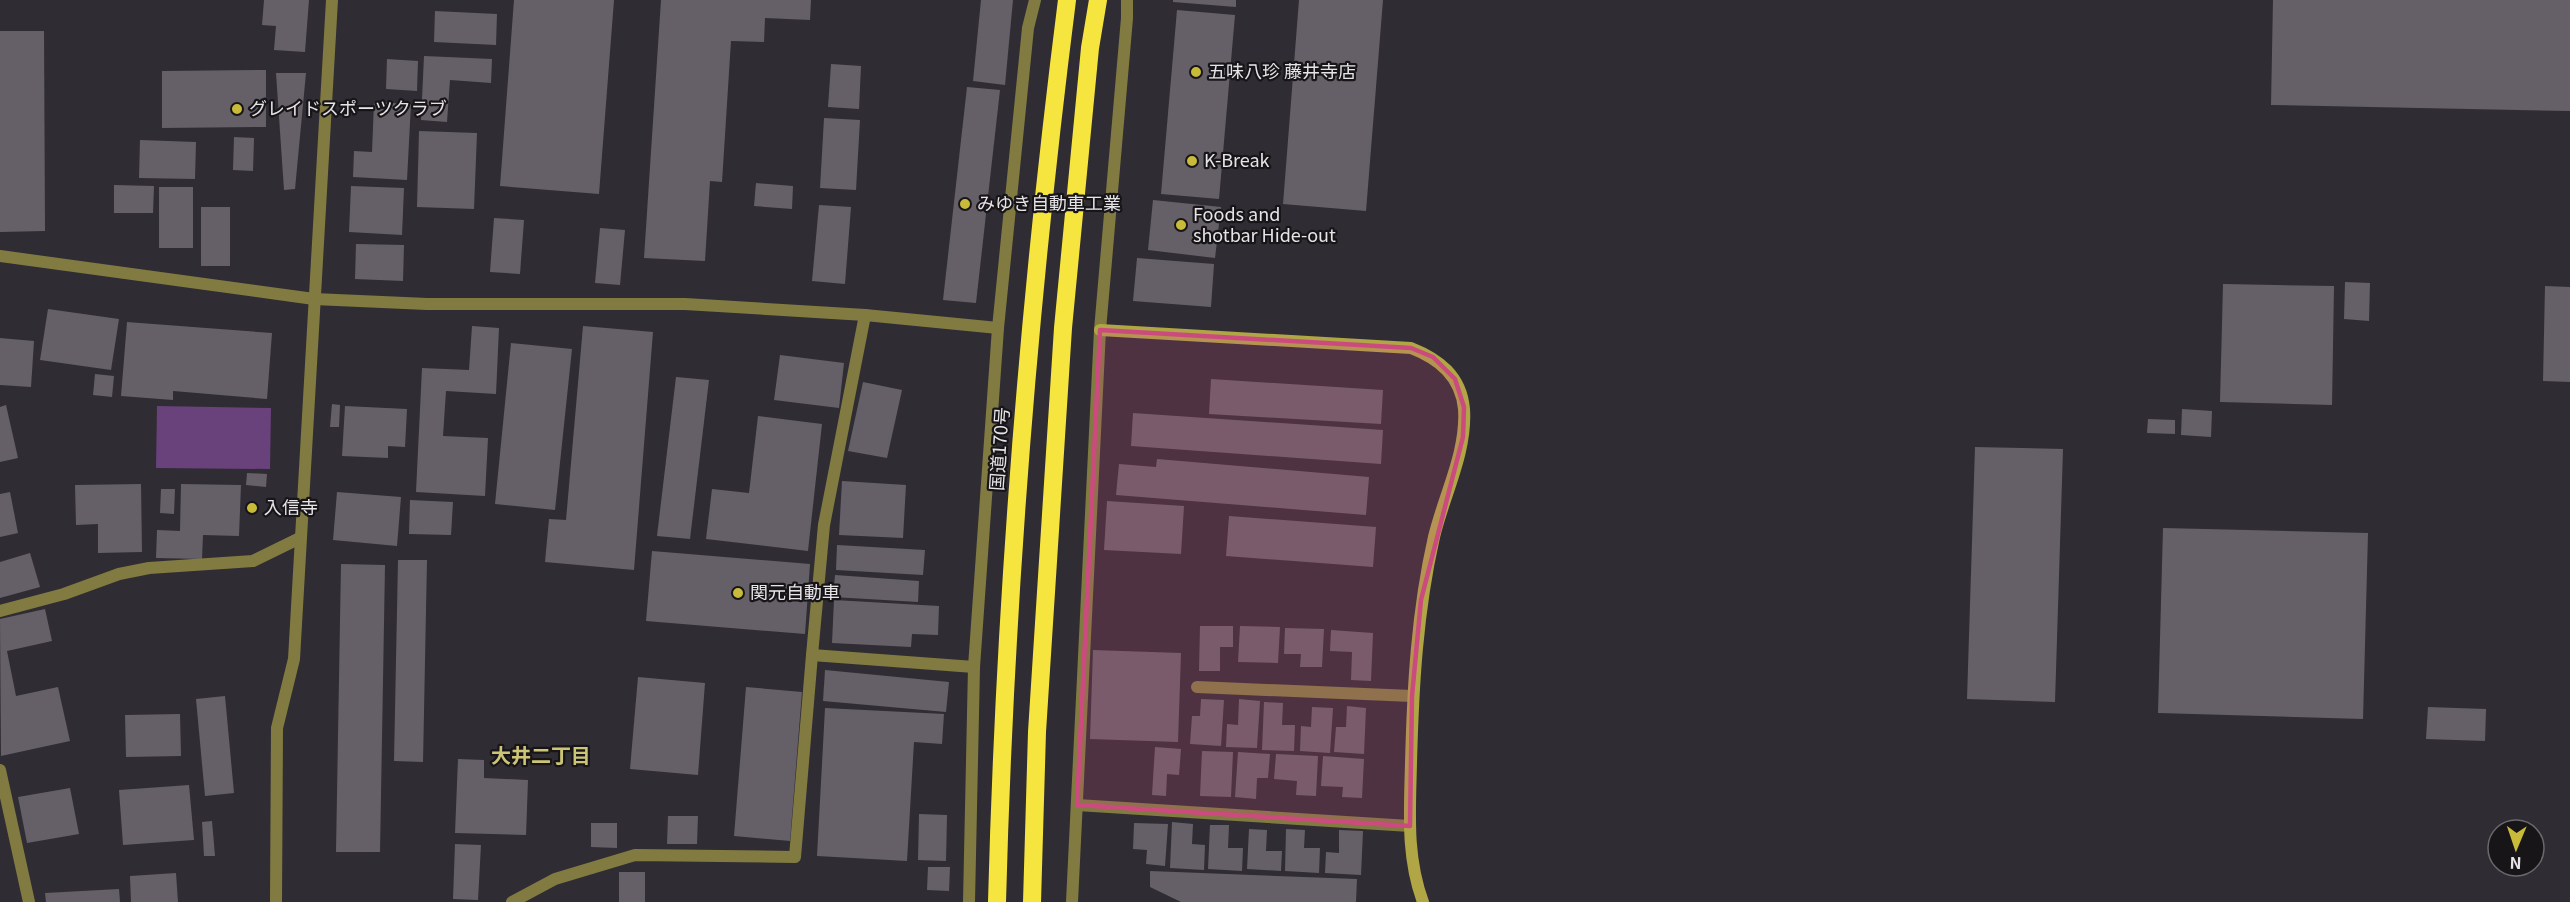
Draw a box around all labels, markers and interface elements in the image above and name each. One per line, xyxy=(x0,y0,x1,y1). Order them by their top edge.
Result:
place label: 五味八珍 藤井寺店 xyxy=(1208,57,1356,83)
marker: 五味八珍 藤井寺店 xyxy=(1189,65,1203,79)
place label: グレイドスポーツクラブ xyxy=(249,94,447,120)
marker: グレイドスポーツクラブ xyxy=(230,102,244,116)
place label: K-Break xyxy=(1204,146,1270,172)
marker: K-Break xyxy=(1185,154,1199,168)
place label: みゆき自動車工業 xyxy=(977,189,1121,215)
marker: みゆき自動車工業 xyxy=(958,197,972,211)
place label: Foods and shotbar Hide-out xyxy=(1193,200,1336,247)
marker: Foods and shotbar Hide-out xyxy=(1174,218,1188,232)
street label: 国道170号 xyxy=(982,406,1014,492)
place label: 入信寺 xyxy=(264,493,318,519)
marker: 入信寺 xyxy=(245,501,259,515)
place label: 関元自動車 xyxy=(750,578,840,604)
marker: 関元自動車 xyxy=(731,586,745,600)
district label: 大井二丁目 xyxy=(491,740,591,769)
north arrow xyxy=(2486,818,2546,878)
text: N xyxy=(2509,852,2522,876)

